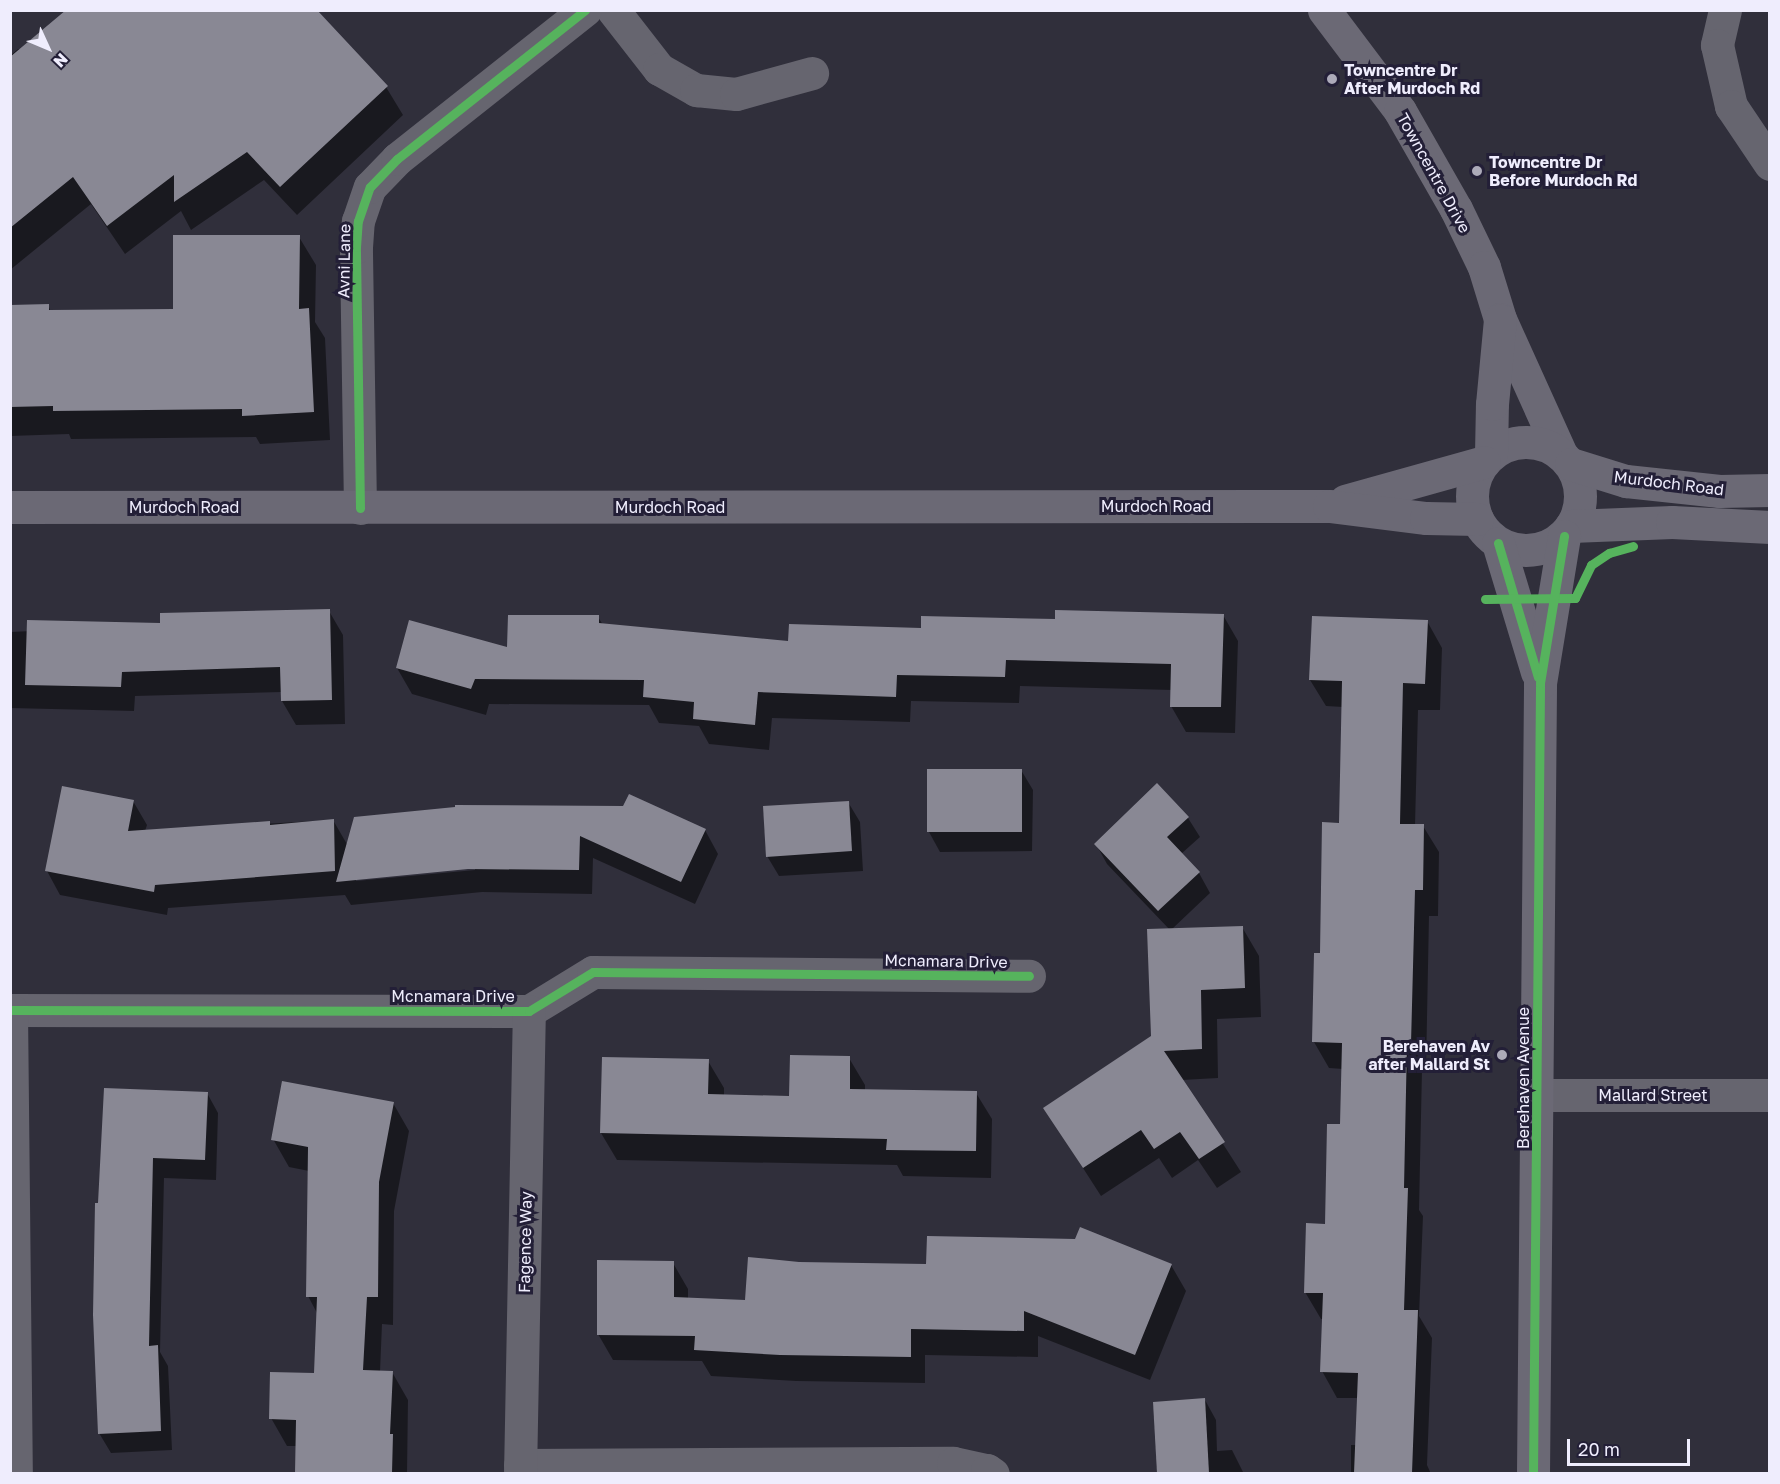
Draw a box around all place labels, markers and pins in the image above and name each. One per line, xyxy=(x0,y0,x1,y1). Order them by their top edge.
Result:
place label: Towncentre Dr After Murdoch Rd xyxy=(1344,60,1480,98)
marker: Towncentre Dr After Murdoch Rd xyxy=(1325,72,1339,86)
place label: Towncentre Dr Before Murdoch Rd xyxy=(1489,152,1637,190)
marker: Towncentre Dr Before Murdoch Rd xyxy=(1470,164,1484,178)
place label: Berehaven Av after Mallard St xyxy=(1368,1036,1490,1074)
marker: Berehaven Av after Mallard St xyxy=(1495,1048,1509,1062)

